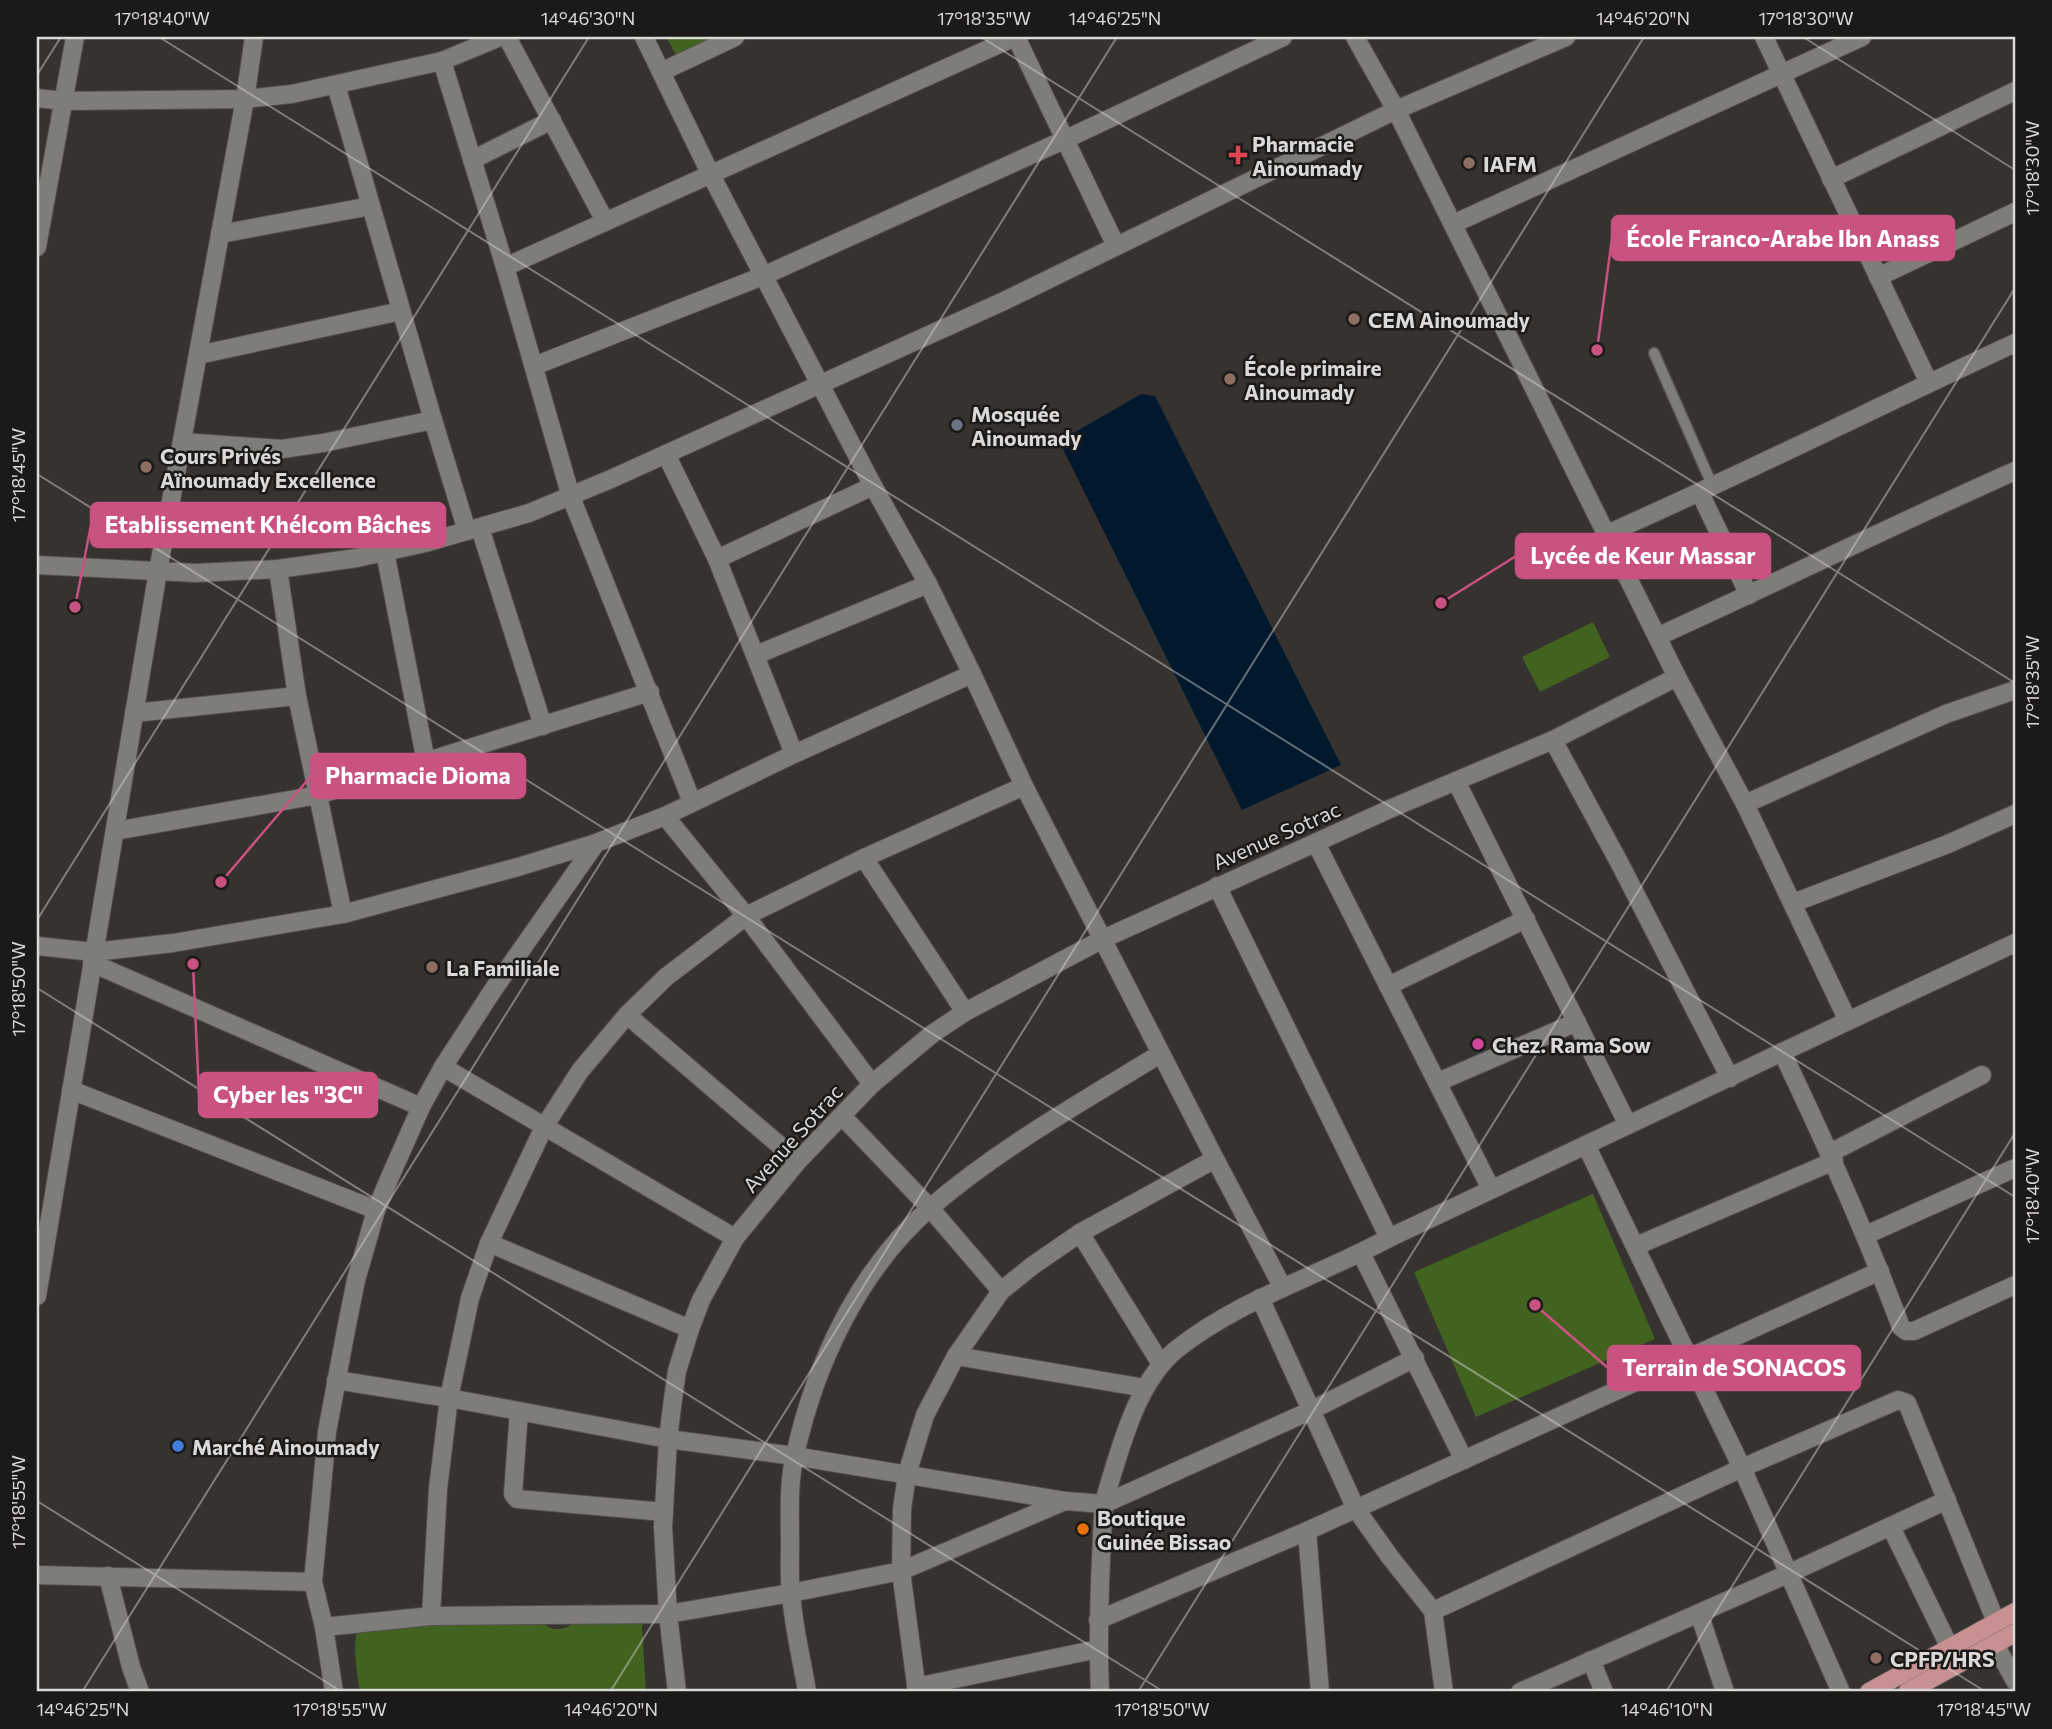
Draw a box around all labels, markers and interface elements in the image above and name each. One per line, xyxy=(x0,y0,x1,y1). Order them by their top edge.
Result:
text: 17°18'40"W xyxy=(114,7,210,29)
text: 14°46'30"N xyxy=(541,7,635,29)
text: 17°18'35"W xyxy=(937,7,1031,29)
text: 14°46'25"N xyxy=(1069,7,1161,29)
text: 14°46'20"N xyxy=(1596,7,1690,29)
text: 17°18'30"W xyxy=(1758,7,1854,29)
text: 17°18'30"W xyxy=(2021,120,2043,216)
place label: Pharmacie Ainoumady xyxy=(1252,131,1363,180)
marker: Pharmacie Ainoumady xyxy=(1230,147,1246,163)
place label: IAFM xyxy=(1483,151,1537,176)
marker: IAFM xyxy=(1461,155,1477,171)
callout: École Franco-Arabe Ibn Anass xyxy=(1612,216,1954,260)
text: École Franco-Arabe Ibn Anass xyxy=(1626,224,1940,252)
place label: CEM Ainoumady xyxy=(1368,307,1530,332)
marker: CEM Ainoumady xyxy=(1346,311,1362,327)
place label: École primaire Ainoumady xyxy=(1244,355,1382,404)
marker: École primaire Ainoumady xyxy=(1222,371,1238,387)
place label: Mosquée Ainoumady xyxy=(971,401,1082,450)
marker: Mosquée Ainoumady xyxy=(949,417,965,433)
text: 17°18'45"W xyxy=(7,428,29,522)
place label: Cours Privés Aïnoumady Excellence xyxy=(160,443,376,492)
marker: Cours Privés Aïnoumady Excellence xyxy=(138,459,154,475)
callout: Etablissement Khélcom Bâches xyxy=(91,503,445,547)
text: Etablissement Khélcom Bâches xyxy=(105,510,431,538)
callout: Lycée de Keur Massar xyxy=(1516,534,1770,578)
text: Lycée de Keur Massar xyxy=(1530,541,1756,569)
text: 17°18'35"W xyxy=(2021,635,2043,729)
callout: Pharmacie Dioma xyxy=(311,754,525,798)
text: Pharmacie Dioma xyxy=(325,761,511,789)
street label: Avenue Sotrac xyxy=(1208,796,1344,874)
text: 17°18'50"W xyxy=(7,941,29,1037)
place label: La Familiale xyxy=(446,955,560,980)
marker: La Familiale xyxy=(424,959,440,975)
place label: Chez. Rama Sow xyxy=(1492,1032,1652,1057)
marker: Chez. Rama Sow xyxy=(1470,1036,1486,1052)
callout: Cyber les "3C" xyxy=(199,1073,377,1117)
street label: Avenue Sotrac xyxy=(737,1079,847,1197)
text: Cyber les "3C" xyxy=(213,1080,363,1108)
text: 17°18'40"W xyxy=(2021,1148,2043,1244)
callout: Terrain de SONACOS xyxy=(1608,1346,1860,1390)
text: Terrain de SONACOS xyxy=(1622,1353,1846,1381)
place label: Marché Ainoumady xyxy=(192,1434,380,1459)
marker: Marché Ainoumady xyxy=(170,1438,186,1454)
text: 17°18'55"W xyxy=(7,1455,29,1549)
place label: Boutique Guinée Bissao xyxy=(1097,1505,1231,1554)
marker: Boutique Guinée Bissao xyxy=(1075,1521,1091,1537)
place label: CPFP/HRS xyxy=(1890,1646,1995,1671)
marker: CPFP/HRS xyxy=(1868,1650,1884,1666)
text: 14°46'25"N xyxy=(37,1698,129,1720)
text: 17°18'55"W xyxy=(293,1698,387,1720)
text: 14°46'20"N xyxy=(564,1698,658,1720)
text: 17°18'50"W xyxy=(1114,1698,1210,1720)
text: 14°46'10"N xyxy=(1621,1698,1713,1720)
text: 17°18'45"W xyxy=(1937,1698,2031,1720)

